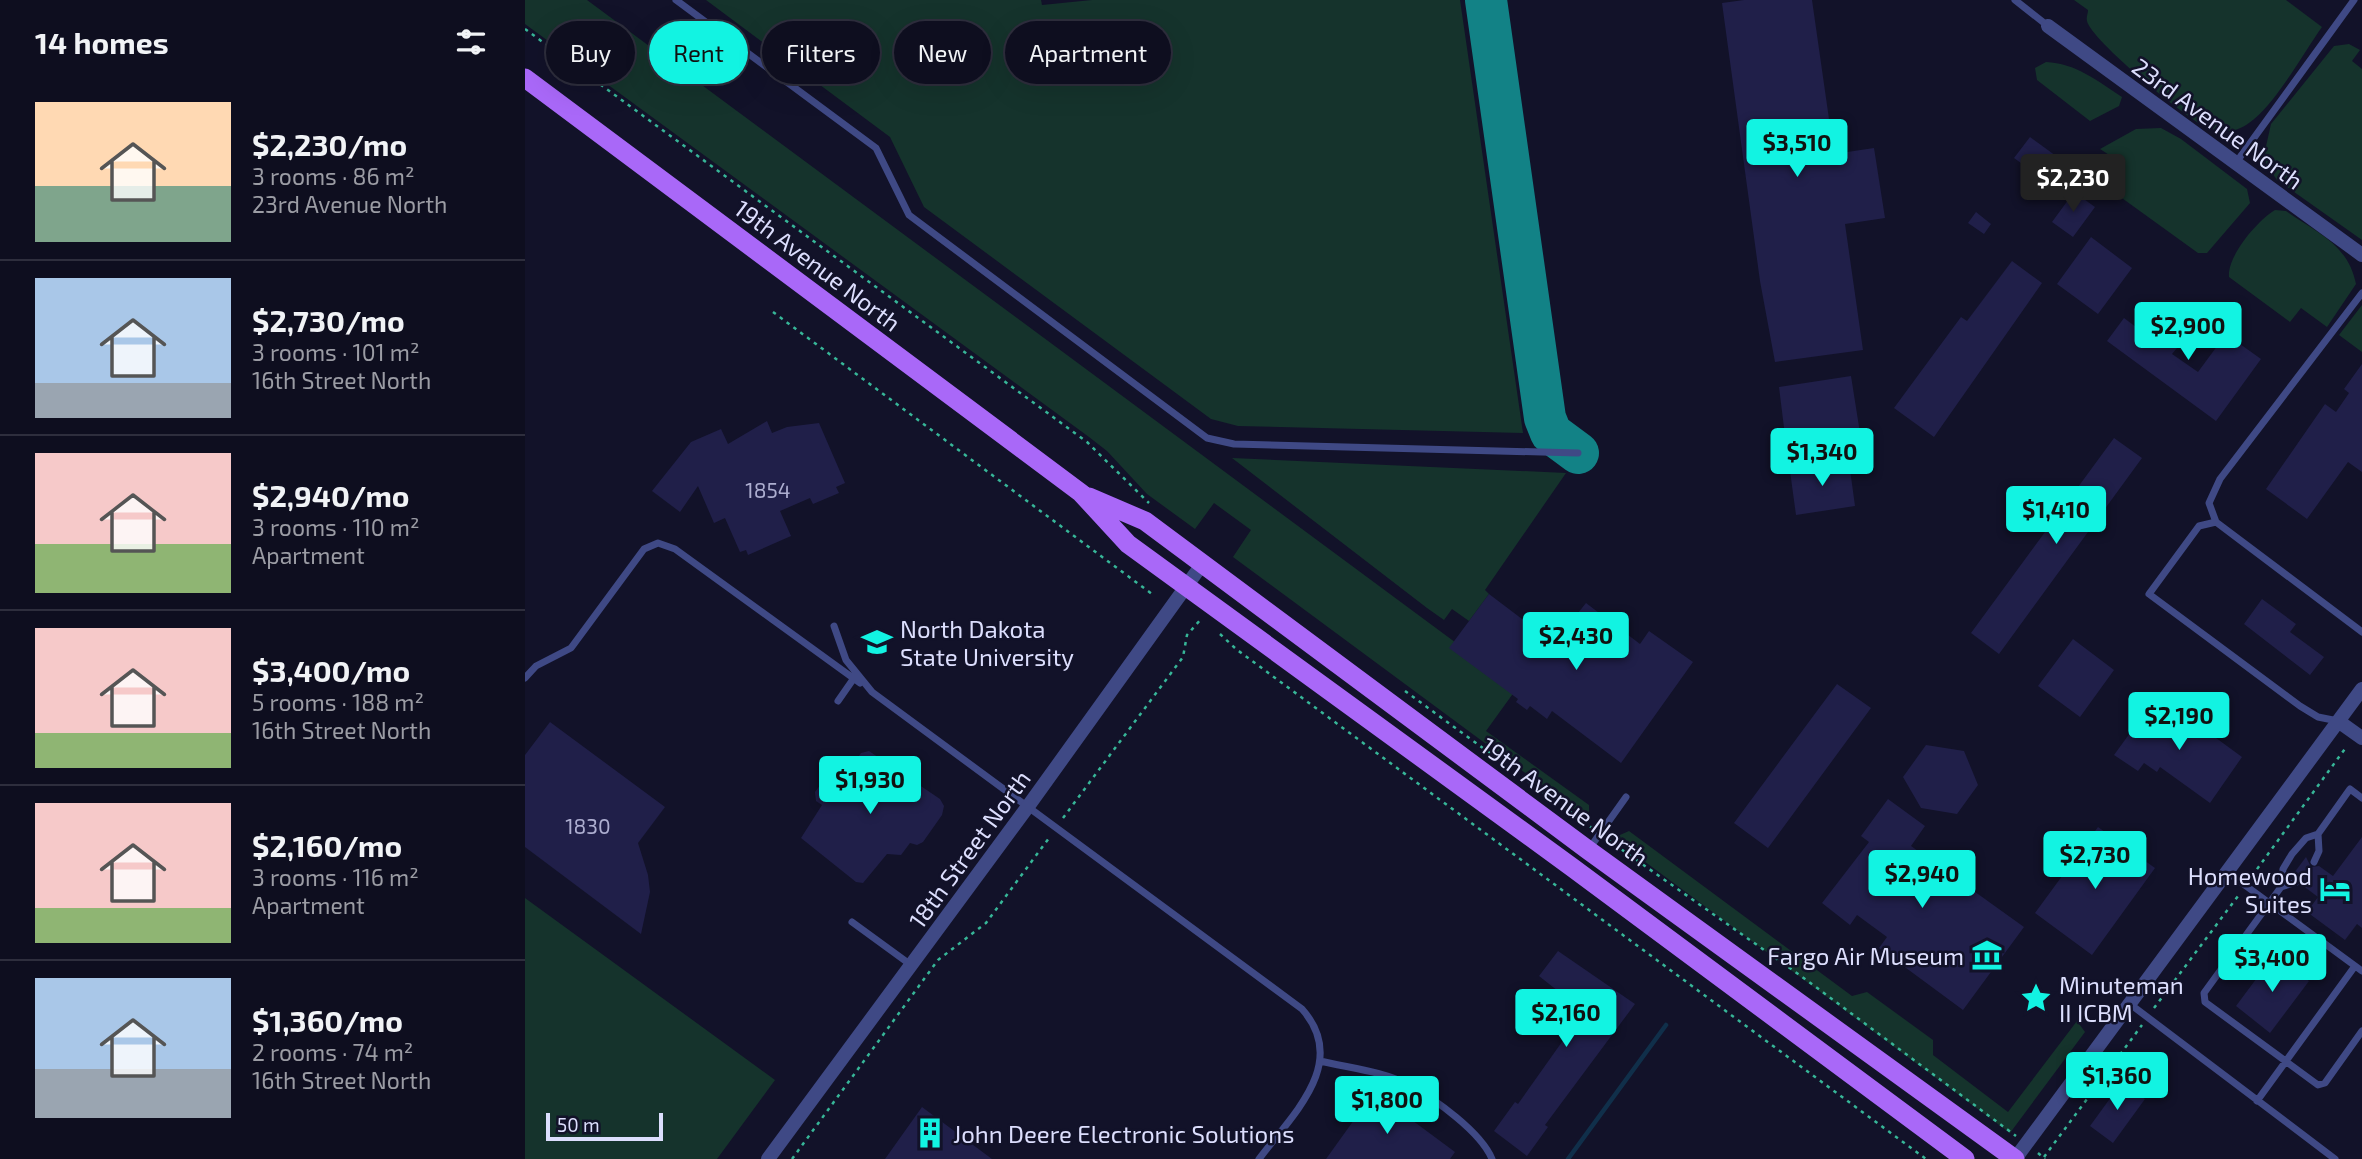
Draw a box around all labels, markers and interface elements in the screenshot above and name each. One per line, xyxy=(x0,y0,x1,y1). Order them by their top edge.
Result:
chip: Buy xyxy=(546,21,635,84)
chip: Rent xyxy=(649,21,748,84)
chip: Filters xyxy=(762,21,880,84)
chip: New xyxy=(894,21,991,84)
chip: Apartment xyxy=(1005,21,1171,84)
icon: filters xyxy=(452,23,490,61)
text: 14 homes xyxy=(35,24,169,60)
street label: 23rd Avenue North xyxy=(2127,51,2309,195)
pin: $3,510 xyxy=(1740,120,1854,179)
text: $2,230/mo xyxy=(252,126,407,162)
text: $3,510 xyxy=(1762,128,1832,156)
icon: home xyxy=(91,130,175,214)
pin: $2,230 xyxy=(2016,154,2130,214)
text: 3 rooms · 86 m² xyxy=(252,162,414,190)
text: $2,230 xyxy=(2036,163,2110,191)
text: 23rd Avenue North xyxy=(252,190,447,218)
street label: 19th Avenue North xyxy=(729,193,907,337)
text: $2,730/mo xyxy=(252,302,405,338)
pin: $2,900 xyxy=(2131,302,2245,362)
icon: home xyxy=(91,306,175,390)
text: $2,900 xyxy=(2151,311,2225,339)
text: 3 rooms · 101 m² xyxy=(252,338,419,366)
text: 16th Street North xyxy=(252,366,431,394)
pin: $1,340 xyxy=(1765,428,1879,488)
text: $1,340 xyxy=(1786,437,1858,465)
text: $2,940/mo xyxy=(252,477,410,513)
house number: 1854 xyxy=(745,477,791,502)
icon: home xyxy=(91,481,175,565)
pin: $1,410 xyxy=(1999,486,2113,546)
text: $1,410 xyxy=(2022,495,2090,523)
text: 3 rooms · 110 m² xyxy=(252,513,419,541)
text: Apartment xyxy=(252,541,365,569)
pin: $2,430 xyxy=(1519,612,1633,672)
place label: North Dakota State University xyxy=(900,614,1074,671)
text: $2,430 xyxy=(1539,621,1613,649)
school or university icon: North Dakota State University xyxy=(860,625,894,659)
text: $3,400/mo xyxy=(252,652,410,688)
icon: home xyxy=(91,656,175,740)
text: 5 rooms · 188 m² xyxy=(252,688,424,716)
pin: $2,190 xyxy=(2122,692,2236,752)
text: $2,190 xyxy=(2144,701,2214,729)
text: 16th Street North xyxy=(252,716,431,744)
street label: 19th Avenue North xyxy=(1475,730,1655,872)
pin: $1,930 xyxy=(813,756,927,816)
street label: 18th Street North xyxy=(902,764,1036,934)
text: $1,930 xyxy=(835,765,905,793)
house number: 1830 xyxy=(565,813,611,838)
text: $2,160/mo xyxy=(252,827,402,863)
icon: home xyxy=(91,831,175,915)
pin: $2,730 xyxy=(2038,832,2152,891)
text: $2,730 xyxy=(2059,840,2131,868)
pin: $2,940 xyxy=(1865,850,1979,910)
text: $2,940 xyxy=(1884,859,1960,887)
place label: Homewood Suites xyxy=(2188,861,2312,918)
text: 3 rooms · 116 m² xyxy=(252,863,419,891)
hotel icon: Homewood Suites xyxy=(2318,872,2352,906)
text: Apartment xyxy=(252,891,365,919)
pin: $3,400 xyxy=(2215,934,2329,994)
museum icon: Fargo Air Museum xyxy=(1970,938,2004,972)
place label: Fargo Air Museum xyxy=(1767,941,1964,970)
text: $3,400 xyxy=(2234,943,2310,971)
place label: Minuteman II ICBM xyxy=(2059,970,2184,1027)
place icon: Minuteman II ICBM xyxy=(2019,981,2053,1015)
pin: $2,160 xyxy=(1509,990,1623,1049)
text: $2,160 xyxy=(1531,998,1601,1026)
text: $1,360/mo xyxy=(252,1002,403,1038)
icon: home xyxy=(91,1006,175,1090)
text: 2 rooms · 74 m² xyxy=(252,1038,413,1066)
pin: $1,360 xyxy=(2060,1052,2174,1112)
text: $1,360 xyxy=(2082,1061,2152,1089)
text: 16th Street North xyxy=(252,1066,431,1094)
pin: $1,800 xyxy=(1330,1076,1444,1136)
text: $1,800 xyxy=(1351,1085,1423,1113)
scale bar xyxy=(546,1110,663,1142)
text: 50 m xyxy=(557,1113,600,1136)
building icon: John Deere Electronic Solutions xyxy=(913,1116,947,1150)
place label: John Deere Electronic Solutions xyxy=(953,1119,1294,1148)

